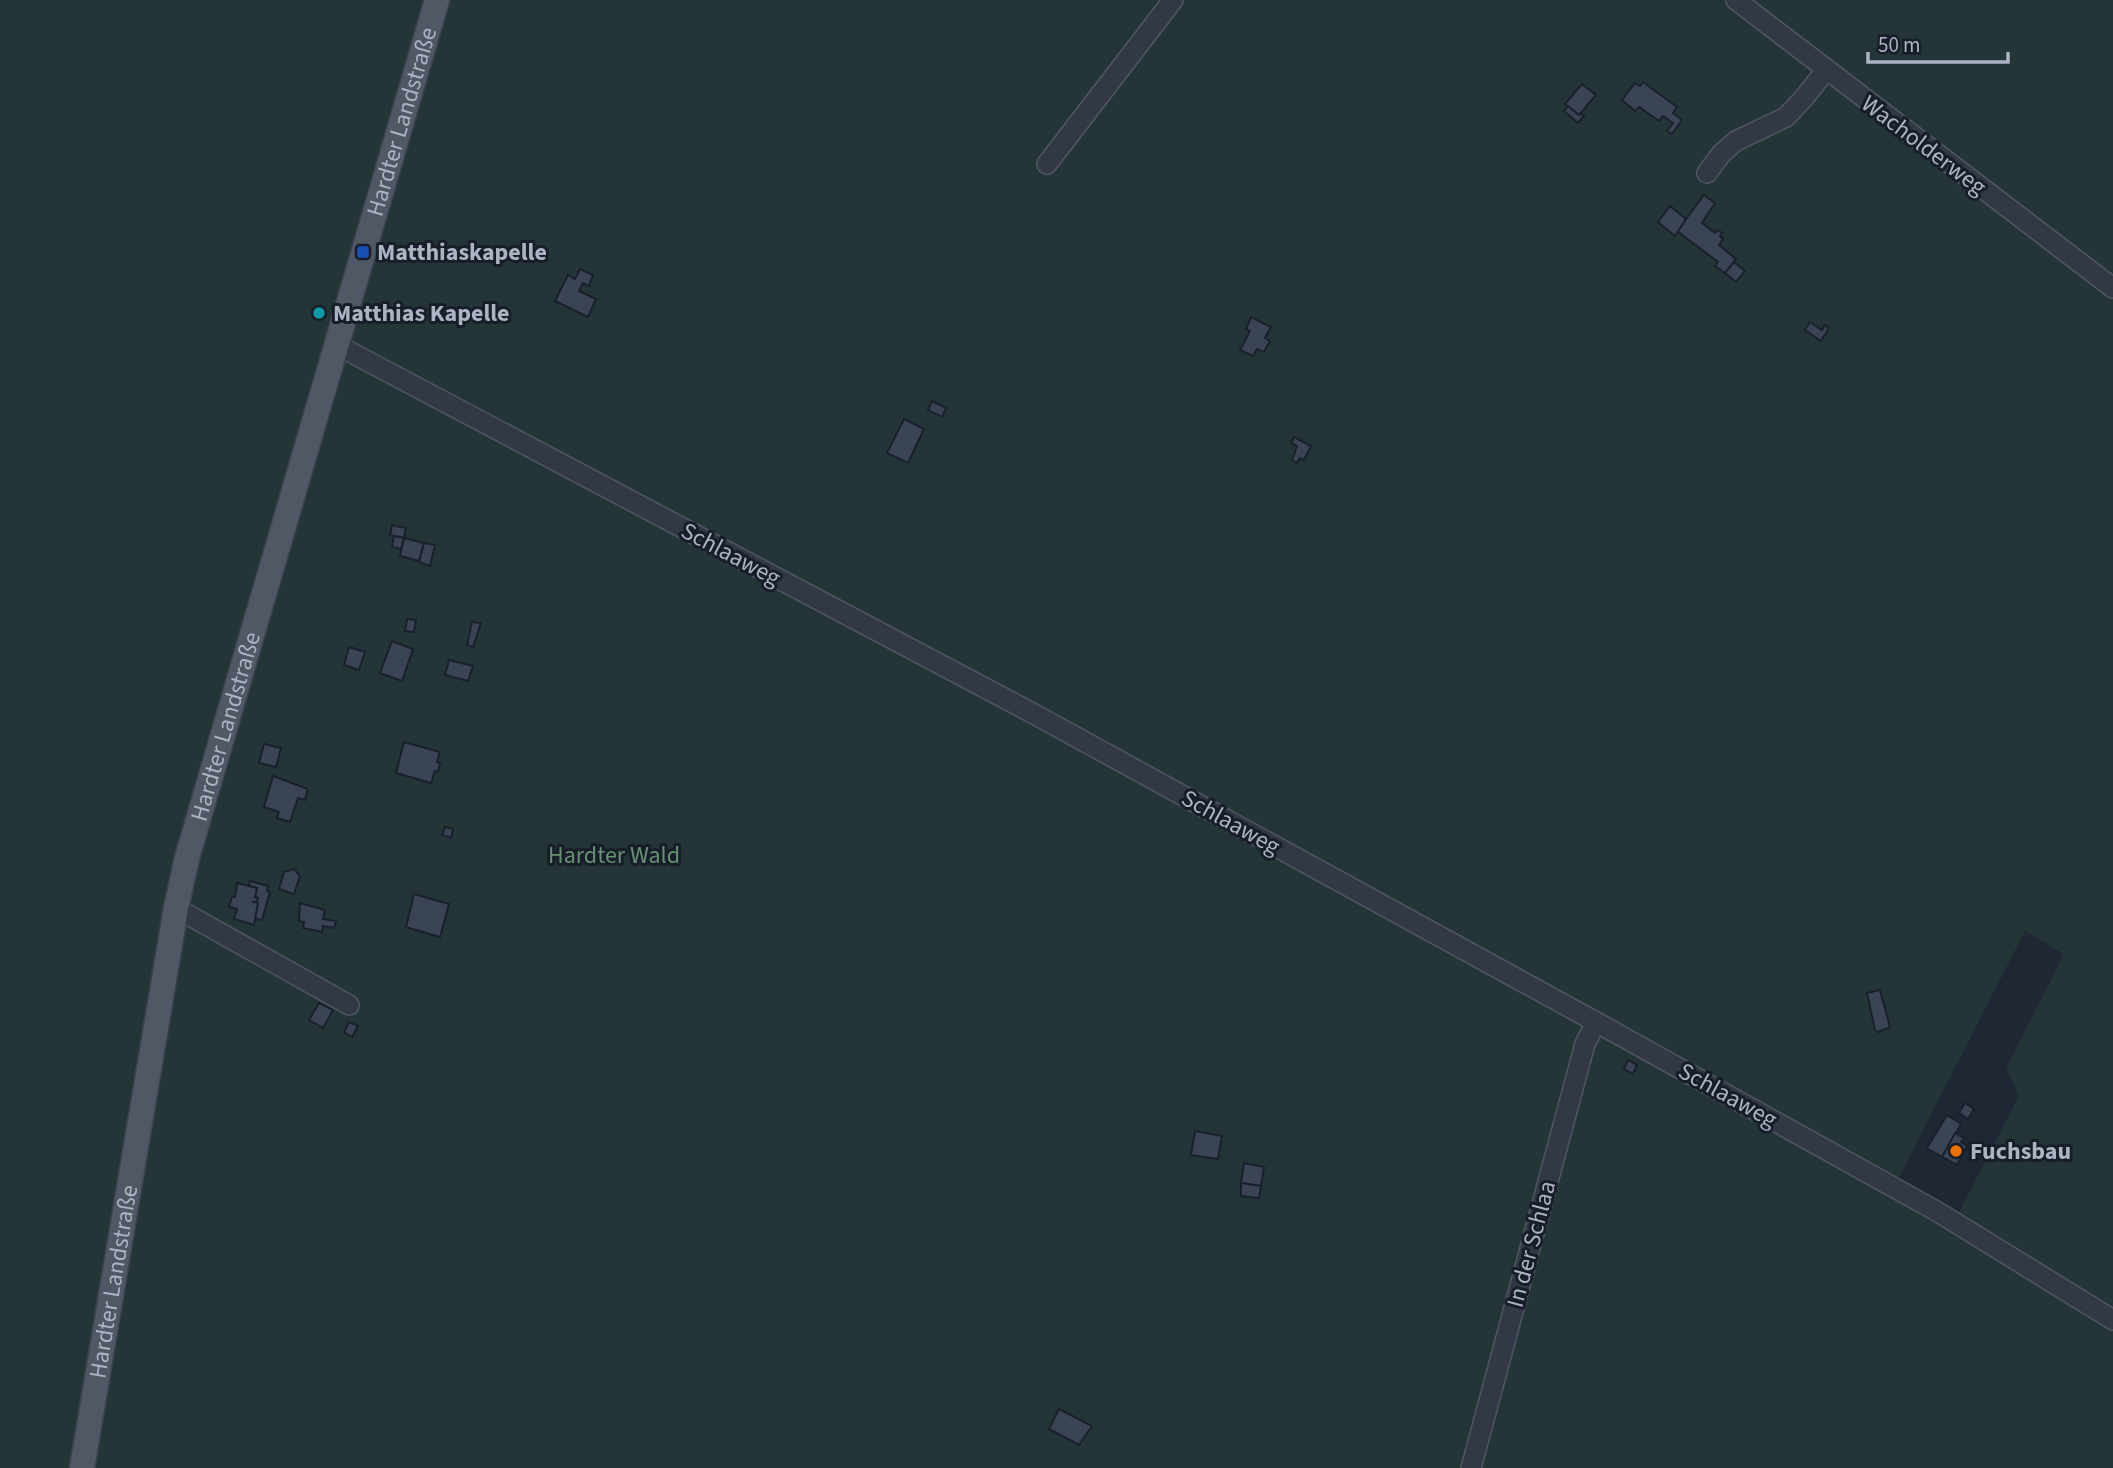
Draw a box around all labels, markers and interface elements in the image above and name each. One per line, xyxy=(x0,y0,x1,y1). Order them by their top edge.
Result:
scale bar xyxy=(1868,21,2008,65)
street label: Hardter Landstraße xyxy=(358,23,446,221)
text: 50 m xyxy=(1878,30,1920,60)
street label: Wacholderweg xyxy=(1854,87,1994,204)
place label: Matthiaskapelle xyxy=(377,235,547,270)
marker: Matthiaskapelle xyxy=(355,244,371,260)
place label: Matthias Kapelle xyxy=(333,296,510,331)
marker: Matthias Kapelle xyxy=(311,305,327,321)
street label: Schlaaweg xyxy=(675,514,787,595)
street label: Hardter Landstraße xyxy=(182,628,270,825)
street label: Schlaaweg xyxy=(1175,781,1286,864)
park label: Hardter Wald xyxy=(548,838,680,873)
street label: Schlaaweg xyxy=(1672,1054,1783,1137)
place label: Fuchsbau xyxy=(1970,1134,2071,1169)
marker: Fuchsbau xyxy=(1948,1143,1964,1159)
street label: In der Schlaa xyxy=(1498,1177,1565,1311)
street label: Hardter Landstraße xyxy=(80,1182,147,1381)

